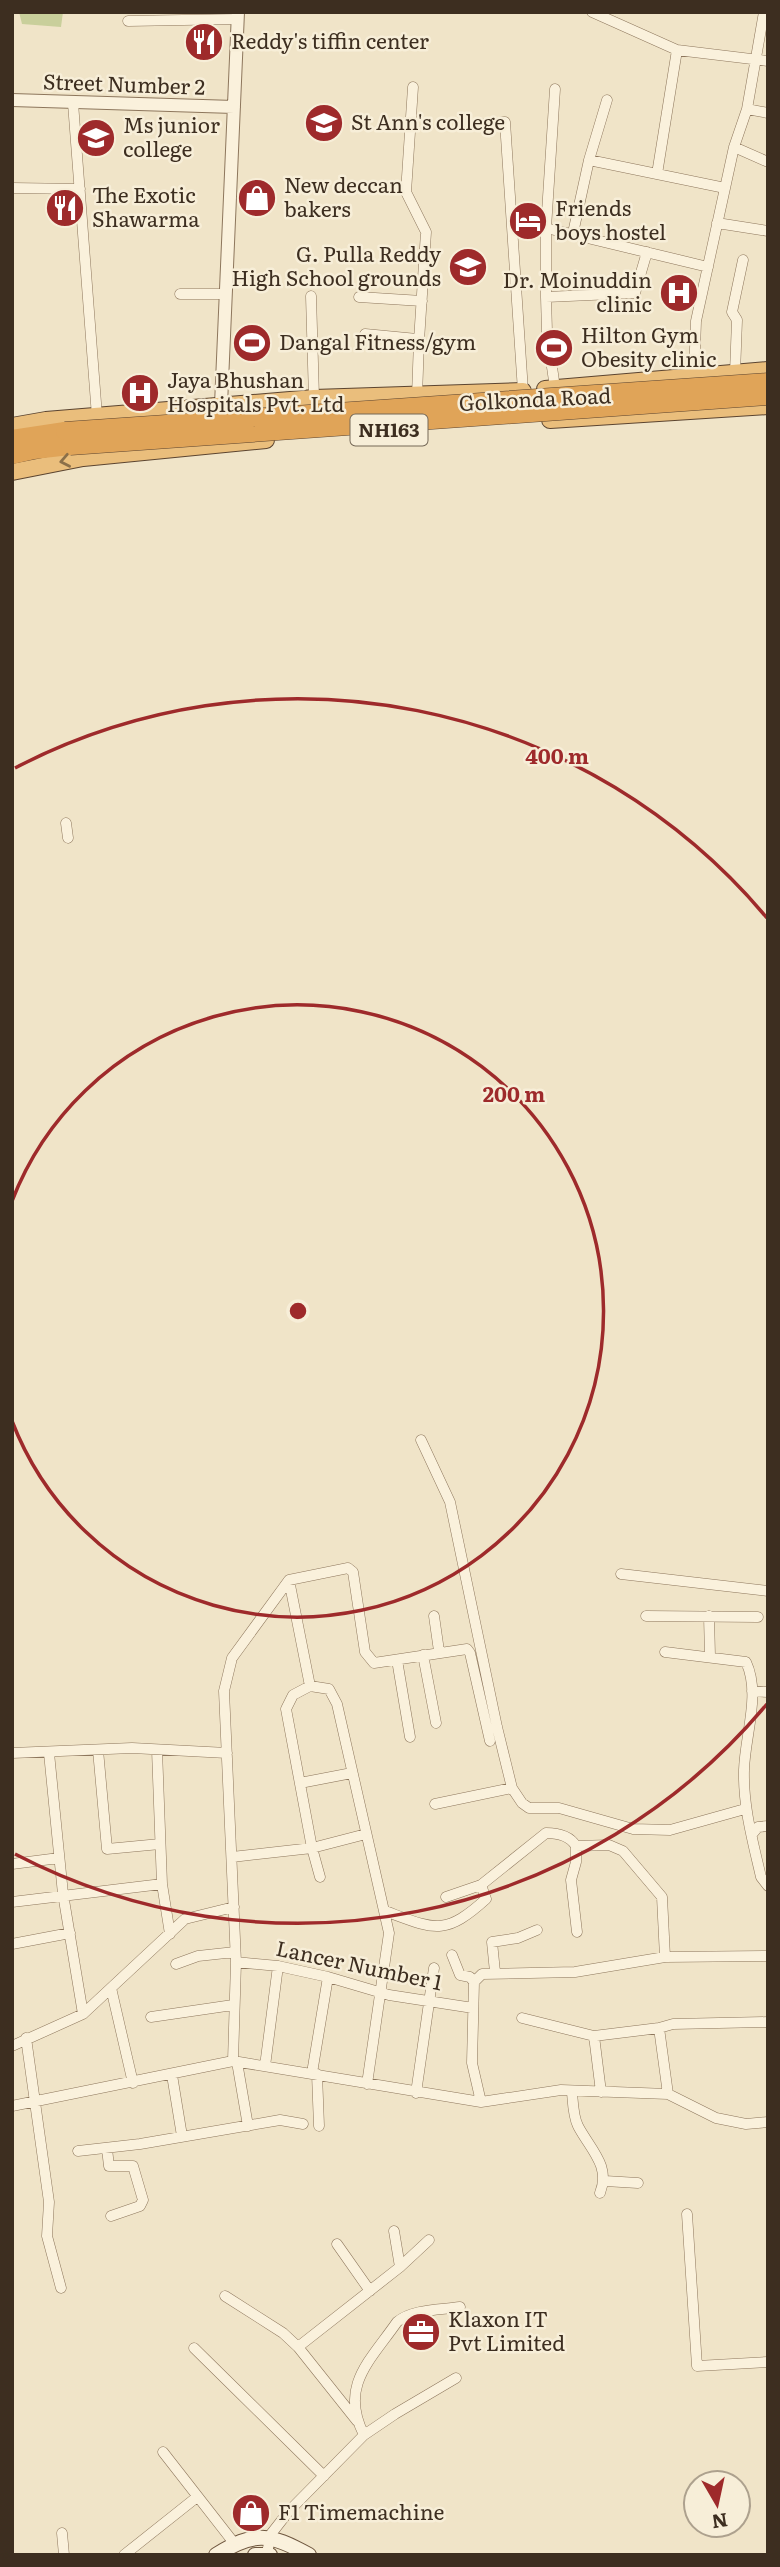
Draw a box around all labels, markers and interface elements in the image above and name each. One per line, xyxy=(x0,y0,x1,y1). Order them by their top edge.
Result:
restaurant icon: Reddy's tiffin center xyxy=(183,21,225,63)
place label: Reddy's tiffin center xyxy=(231,24,429,55)
street label: Street Number 2 xyxy=(42,64,206,101)
school or university icon: St Ann's college xyxy=(303,102,345,144)
place label: St Ann's college xyxy=(351,105,505,136)
place label: Ms junior college xyxy=(123,108,220,163)
school or university icon: Ms junior college xyxy=(75,117,117,159)
place label: New deccan bakers xyxy=(284,168,403,223)
shop icon: New deccan bakers xyxy=(236,177,278,219)
place label: The Exotic Shawarma xyxy=(92,178,200,233)
restaurant icon: The Exotic Shawarma xyxy=(44,187,86,229)
place label: Friends boys hostel xyxy=(555,191,666,246)
hotel icon: Friends boys hostel xyxy=(507,200,549,242)
place label: G. Pulla Reddy High School grounds xyxy=(232,237,442,292)
school or university icon: G. Pulla Reddy High School grounds xyxy=(447,246,489,288)
place label: Dr. Moinuddin clinic xyxy=(503,263,652,318)
hospital icon: Dr. Moinuddin clinic xyxy=(658,272,700,314)
place label: Hilton Gym Obesity clinic xyxy=(581,318,717,373)
sports icon: Dangal Fitness/gym xyxy=(231,322,273,364)
place label: Dangal Fitness/gym xyxy=(279,325,476,356)
sports icon: Hilton Gym Obesity clinic xyxy=(533,327,575,369)
place label: Jaya Bhushan Hospitals Pvt. Ltd xyxy=(167,363,344,418)
hospital icon: Jaya Bhushan Hospitals Pvt. Ltd xyxy=(119,372,161,414)
street label: Golkonda Road xyxy=(458,378,612,417)
road number: NH163 xyxy=(350,414,428,446)
one-way arrow xyxy=(59,453,71,468)
text: 400 m xyxy=(525,739,589,770)
text: 200 m xyxy=(483,1077,545,1108)
centre of rings xyxy=(286,1299,310,1323)
street label: Lancer Number 1 xyxy=(273,1931,446,1996)
place label: Klaxon IT Pvt Limited xyxy=(448,2302,565,2357)
office icon: Klaxon IT Pvt Limited xyxy=(400,2311,442,2353)
north arrow xyxy=(682,2469,752,2539)
shop icon: F1 Timemachine xyxy=(230,2492,272,2534)
place label: F1 Timemachine xyxy=(278,2495,444,2526)
text: N xyxy=(710,2507,730,2537)

